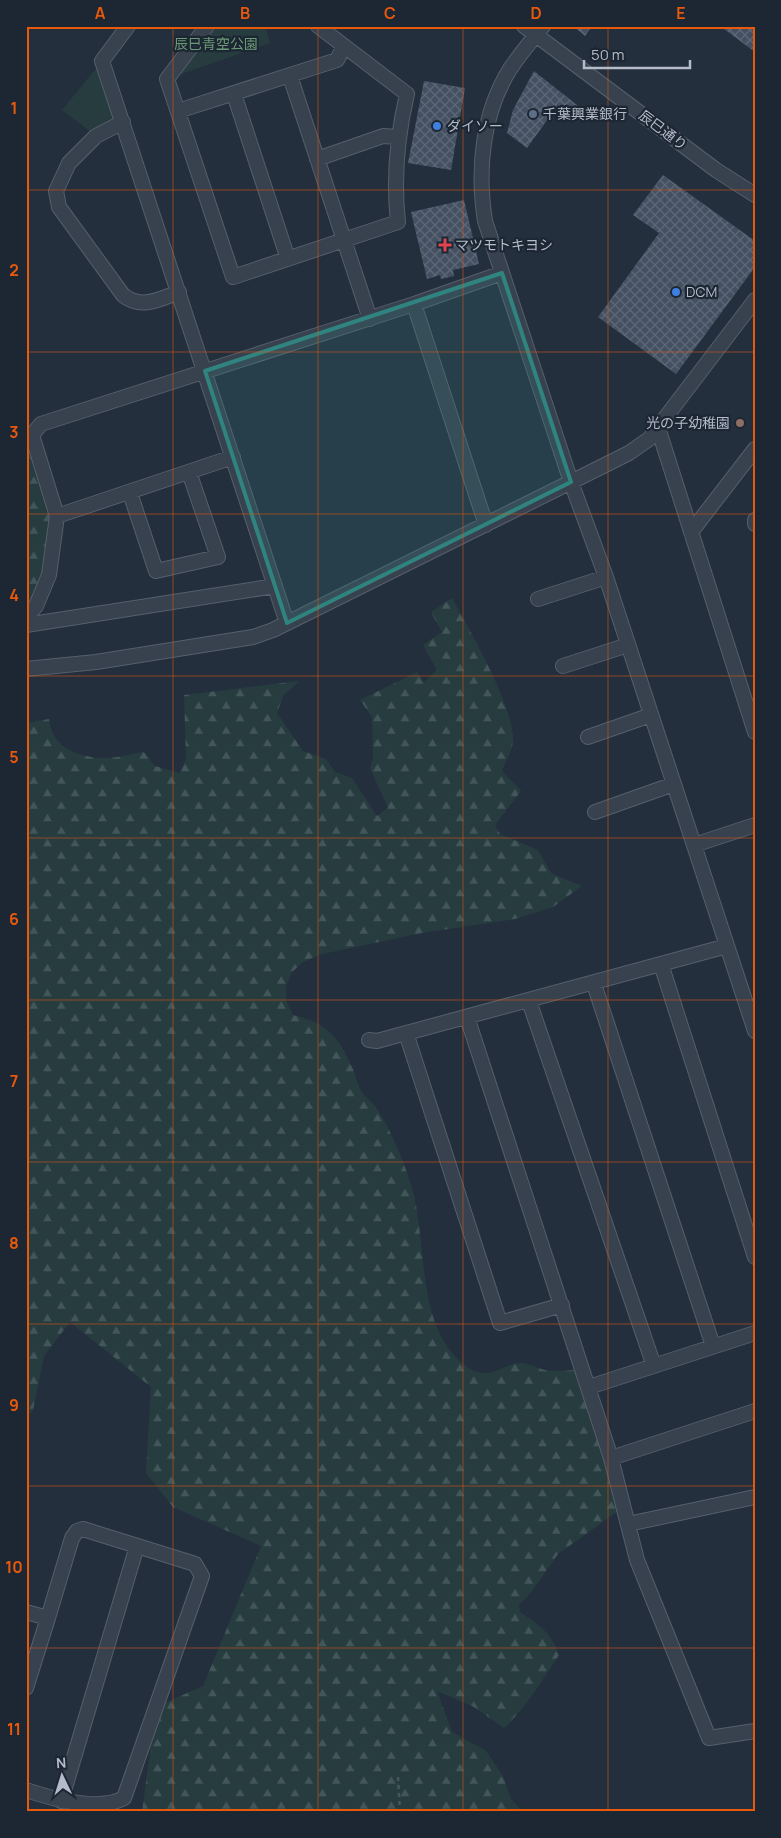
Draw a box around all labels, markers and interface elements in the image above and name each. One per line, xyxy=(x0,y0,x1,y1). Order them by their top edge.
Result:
text: A xyxy=(95,2,106,24)
text: B xyxy=(240,2,250,24)
text: C xyxy=(384,2,396,24)
text: D xyxy=(530,2,542,24)
text: E xyxy=(676,2,686,24)
park label: 辰巳青空公園 xyxy=(174,34,258,53)
scale bar xyxy=(584,38,690,70)
text: 50 m xyxy=(591,44,625,65)
text: 1 xyxy=(10,97,18,119)
place label: 千葉興業銀行 xyxy=(543,104,627,123)
street label: 辰巳通り xyxy=(635,105,691,154)
marker: 千葉興業銀行 xyxy=(527,108,539,120)
place label: ダイソー xyxy=(447,116,503,135)
marker: ダイソー xyxy=(431,120,443,132)
place label: マツモトキヨシ xyxy=(455,235,553,254)
marker: マツモトキヨシ xyxy=(439,239,451,251)
text: 2 xyxy=(9,259,19,281)
place label: DCM xyxy=(686,282,717,301)
marker: DCM xyxy=(670,286,682,298)
place label: 光の子幼稚園 xyxy=(646,413,730,432)
marker: 光の子幼稚園 xyxy=(734,417,746,429)
text: 3 xyxy=(9,421,19,443)
text: 4 xyxy=(9,584,19,606)
text: 5 xyxy=(9,746,19,768)
text: 6 xyxy=(9,908,19,930)
text: 7 xyxy=(10,1070,18,1092)
text: 8 xyxy=(9,1232,19,1254)
text: 9 xyxy=(9,1394,19,1416)
text: 10 xyxy=(5,1556,23,1578)
text: 11 xyxy=(7,1718,21,1740)
north arrow xyxy=(38,1750,88,1800)
text: N xyxy=(55,1753,67,1772)

